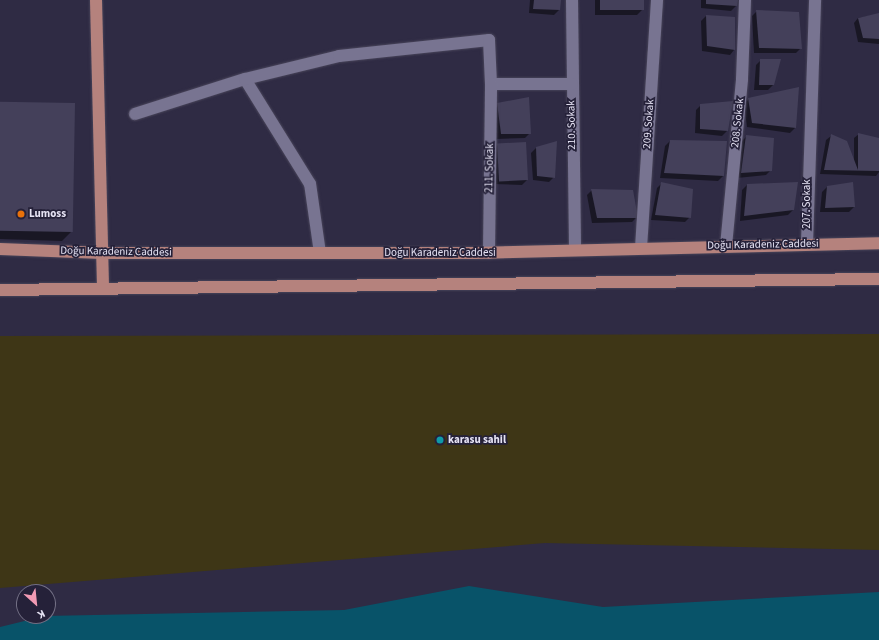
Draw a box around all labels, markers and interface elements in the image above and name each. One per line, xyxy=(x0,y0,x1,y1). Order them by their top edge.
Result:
street label: 208. Sokak xyxy=(729,98,747,148)
street label: 209. Sokak xyxy=(641,99,657,149)
street label: 210. Sokak xyxy=(565,100,579,150)
street label: 211. Sokak xyxy=(483,143,497,193)
street label: 207. Sokak xyxy=(800,179,814,229)
place label: Lumoss xyxy=(29,207,66,221)
marker: Lumoss xyxy=(16,209,26,219)
street label: Doğu Karadeniz Caddesi xyxy=(707,237,819,253)
street label: Doğu Karadeniz Caddesi xyxy=(60,244,172,260)
street label: Doğu Karadeniz Caddesi xyxy=(384,246,496,260)
place label: karasu sahil xyxy=(448,433,506,447)
marker: karasu sahil xyxy=(435,435,445,445)
north arrow xyxy=(16,584,56,624)
text: K xyxy=(35,606,48,622)

